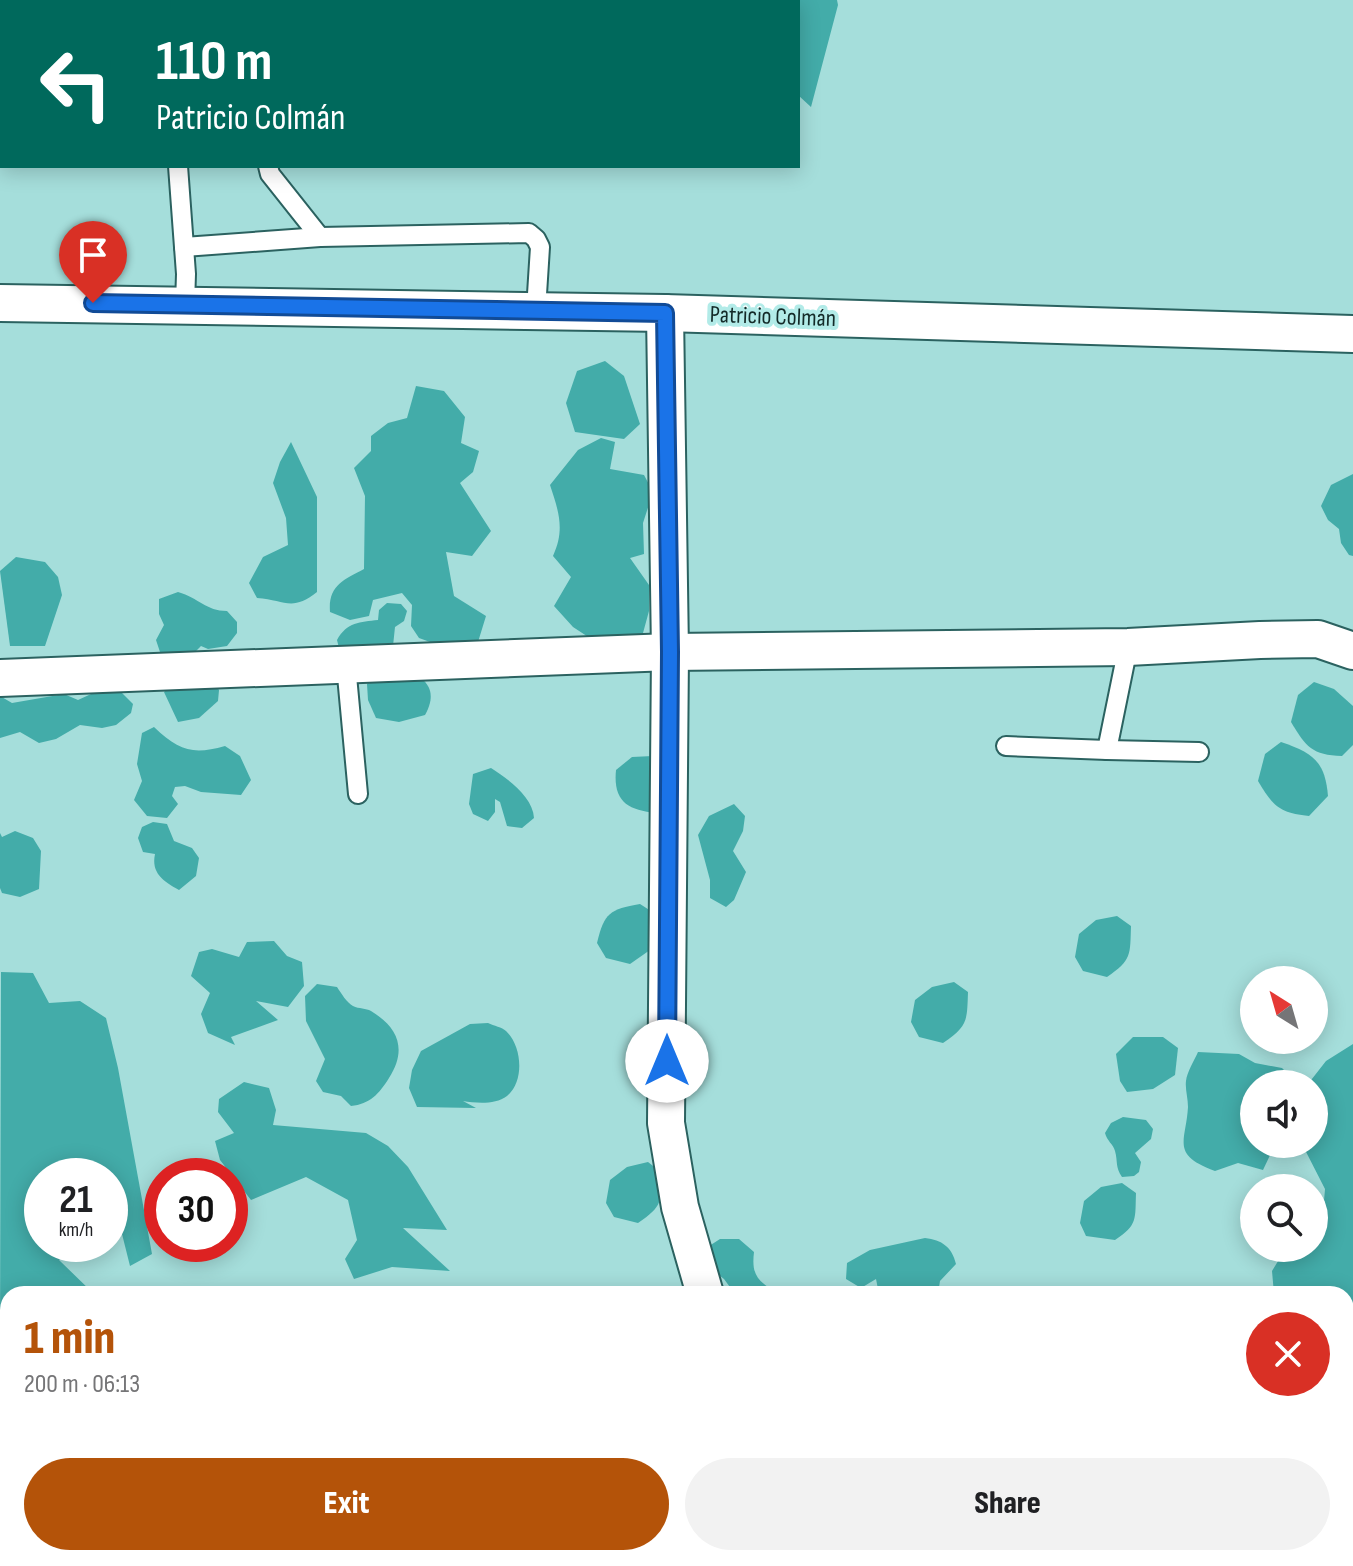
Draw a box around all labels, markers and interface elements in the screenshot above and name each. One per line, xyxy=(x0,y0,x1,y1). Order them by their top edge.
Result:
text: 110 m xyxy=(156,29,272,96)
icon: left xyxy=(24,32,128,136)
text: Patricio Colmán xyxy=(156,97,346,140)
pin xyxy=(59,221,127,303)
icon: arrive xyxy=(71,233,115,277)
street label: Patricio Colmán xyxy=(709,300,837,333)
north arrow xyxy=(1240,966,1328,1054)
map controls xyxy=(1240,966,1328,1262)
position arrow xyxy=(625,1019,709,1103)
button: sound xyxy=(1240,1070,1328,1158)
speed limit sign: 30 xyxy=(144,1158,248,1262)
button: search xyxy=(1240,1174,1328,1262)
text: 21 xyxy=(59,1176,93,1224)
text: km/h xyxy=(59,1218,93,1242)
text: 1 min xyxy=(24,1310,115,1367)
button: close xyxy=(1246,1312,1330,1396)
text: 200 m · 06:13 xyxy=(24,1369,140,1400)
button: Exit xyxy=(24,1458,669,1550)
button: Share xyxy=(685,1458,1330,1550)

